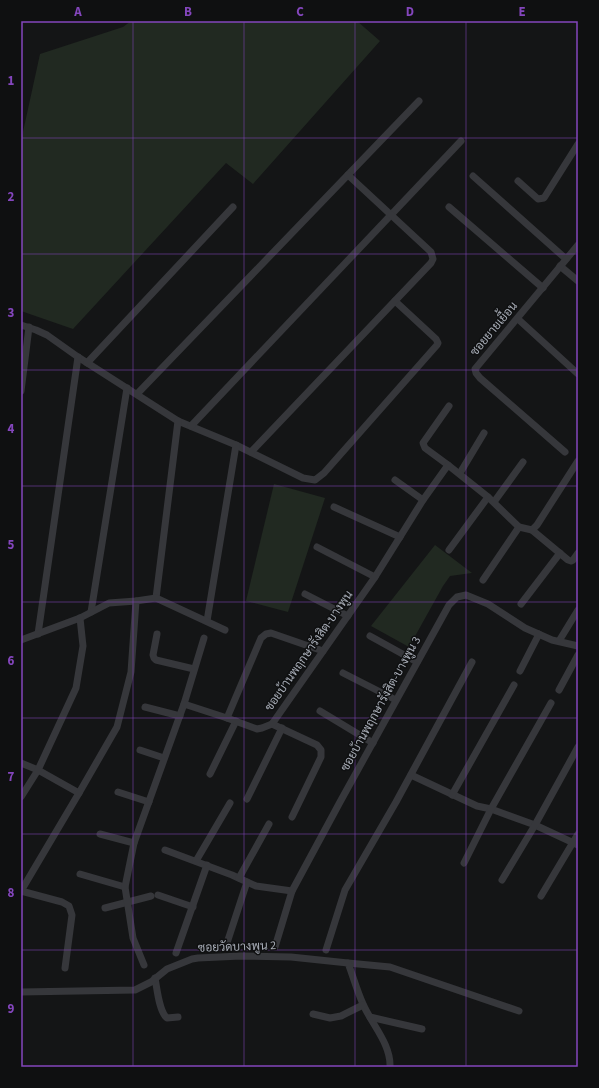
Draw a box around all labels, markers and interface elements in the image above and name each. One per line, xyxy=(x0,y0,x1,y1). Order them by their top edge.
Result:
text: A xyxy=(73,3,82,21)
text: B xyxy=(184,3,192,21)
text: C xyxy=(296,3,304,21)
text: D xyxy=(406,3,414,21)
text: E xyxy=(518,3,526,21)
text: 1 xyxy=(8,72,15,90)
text: 2 xyxy=(8,188,15,206)
street label: ซอยยายเยื้อน xyxy=(464,296,522,360)
text: 3 xyxy=(8,304,15,322)
text: 4 xyxy=(8,420,15,438)
text: 5 xyxy=(8,536,15,554)
street label: ซอยบ้านพฤกษารังสิต-บางพูน xyxy=(261,587,357,715)
street label: ซอยบ้านพฤกษารังสิต-บางพูน 3 xyxy=(337,633,425,775)
text: 6 xyxy=(8,652,15,670)
text: 7 xyxy=(8,768,15,786)
text: 8 xyxy=(8,884,15,902)
street label: ซอยวัดบางพูน 2 xyxy=(198,937,276,957)
text: 9 xyxy=(8,1000,15,1018)

